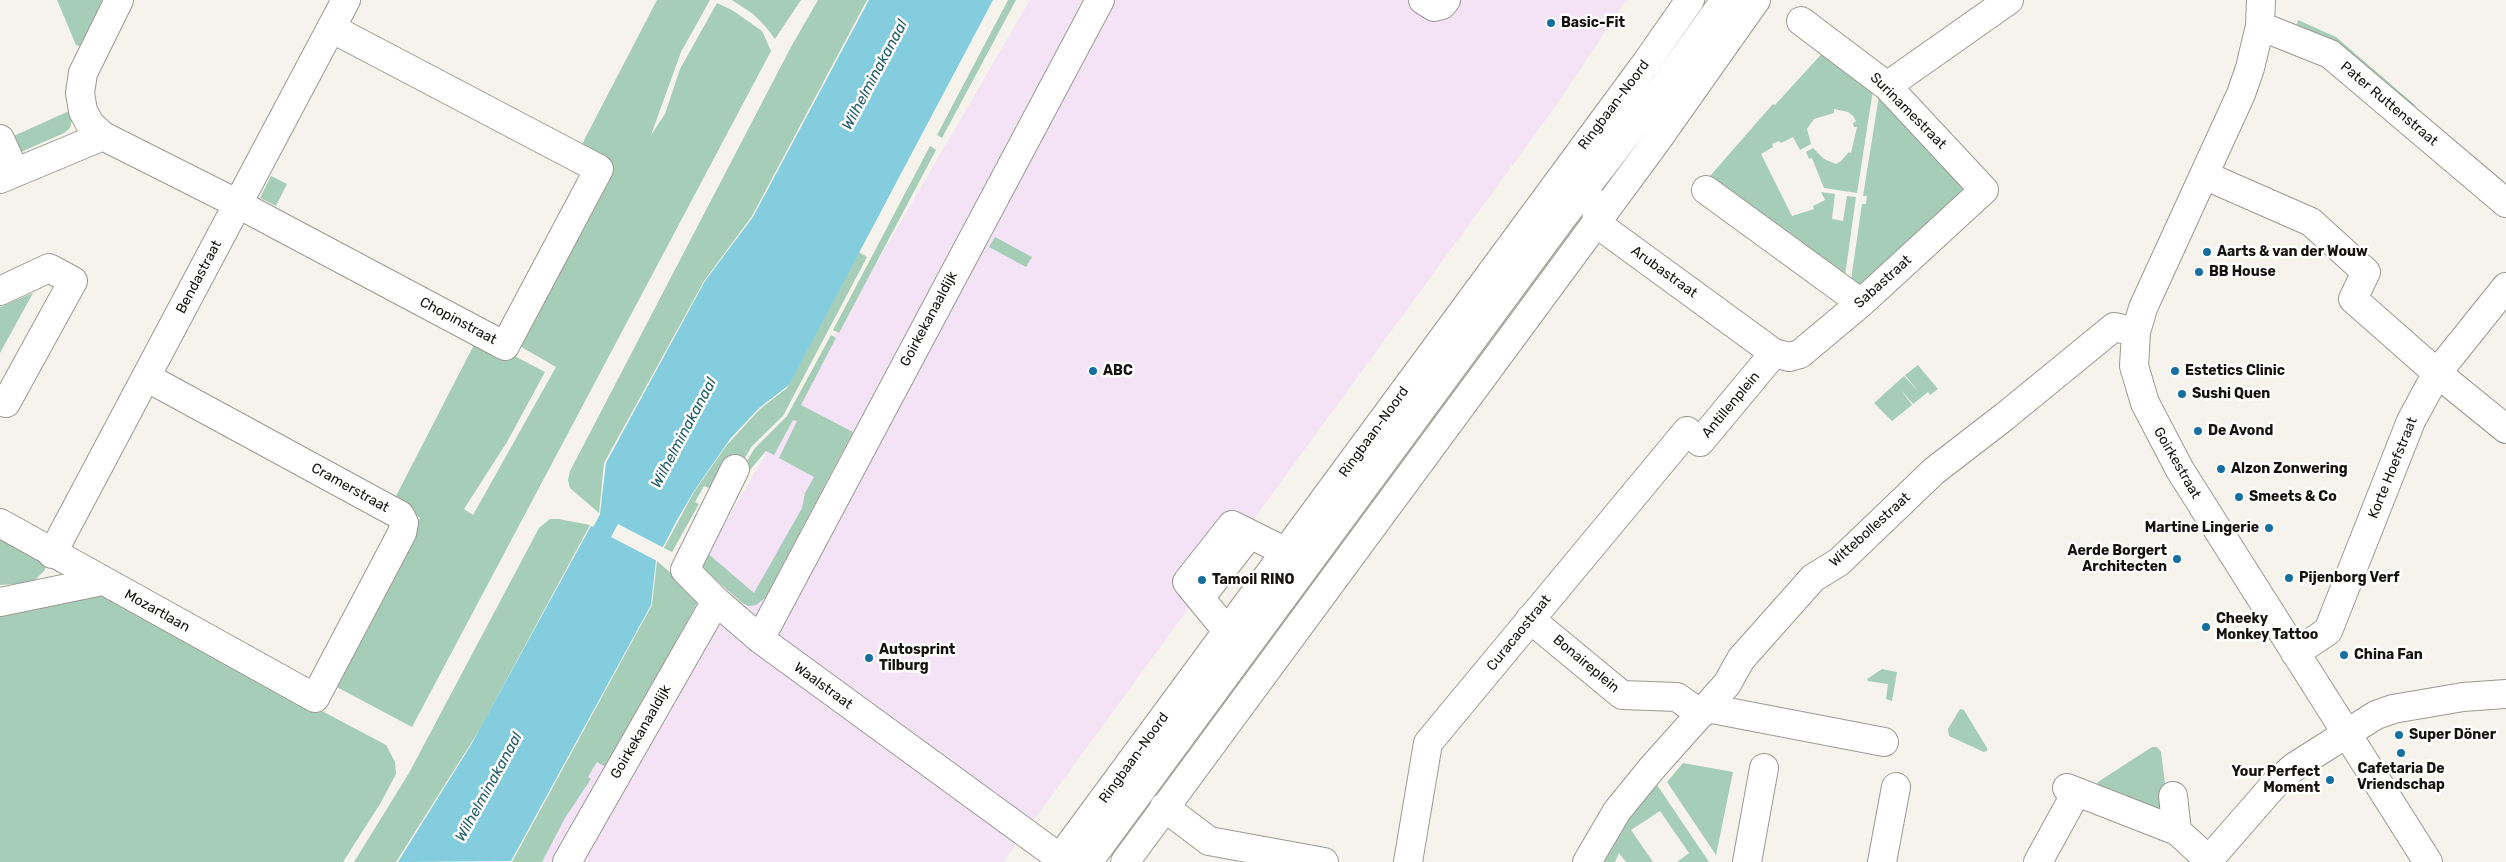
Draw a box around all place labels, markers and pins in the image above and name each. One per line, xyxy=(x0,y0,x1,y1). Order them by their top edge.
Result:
place label: Basic-Fit xyxy=(1561,15,1625,31)
marker: Basic-Fit xyxy=(1545,17,1557,29)
place label: Aarts & van der Wouw xyxy=(2217,244,2368,260)
marker: Aarts & van der Wouw xyxy=(2201,246,2213,258)
place label: BB House xyxy=(2209,264,2276,280)
marker: BB House xyxy=(2193,266,2205,278)
place label: ABC xyxy=(1103,363,1133,379)
place label: Estetics Clinic xyxy=(2185,363,2285,379)
marker: ABC xyxy=(1087,365,1099,377)
marker: Estetics Clinic xyxy=(2169,365,2181,377)
place label: Sushi Quen xyxy=(2192,386,2270,402)
marker: Sushi Quen xyxy=(2176,388,2188,400)
place label: De Avond xyxy=(2208,423,2273,439)
marker: De Avond xyxy=(2192,425,2204,437)
place label: Alzon Zonwering xyxy=(2231,461,2348,477)
marker: Alzon Zonwering xyxy=(2215,463,2227,475)
place label: Smeets & Co xyxy=(2249,489,2337,505)
marker: Smeets & Co xyxy=(2233,491,2245,503)
place label: Martine Lingerie xyxy=(2145,520,2259,536)
marker: Martine Lingerie xyxy=(2263,522,2275,534)
place label: Aerde Borgert Architecten xyxy=(2068,543,2167,576)
marker: Aerde Borgert Architecten xyxy=(2171,553,2183,565)
place label: Pijenborg Verf xyxy=(2299,570,2399,586)
place label: Tamoil RINO xyxy=(1212,572,1294,588)
marker: Pijenborg Verf xyxy=(2283,572,2295,584)
marker: Tamoil RINO xyxy=(1196,574,1208,586)
place label: Cheeky Monkey Tattoo xyxy=(2216,611,2318,644)
marker: Cheeky Monkey Tattoo xyxy=(2200,621,2212,633)
place label: Autosprint Tilburg xyxy=(879,642,955,674)
place label: China Fan xyxy=(2354,647,2423,663)
marker: China Fan xyxy=(2338,649,2350,661)
marker: Autosprint Tilburg xyxy=(863,652,875,664)
place label: Super Döner xyxy=(2409,727,2496,743)
marker: Super Döner xyxy=(2393,729,2405,741)
marker: Cafetaria De Vriendschap xyxy=(2395,747,2407,759)
place label: Cafetaria De Vriendschap xyxy=(2357,761,2445,794)
place label: Your Perfect Moment xyxy=(2232,764,2320,796)
marker: Your Perfect Moment xyxy=(2324,774,2336,786)

